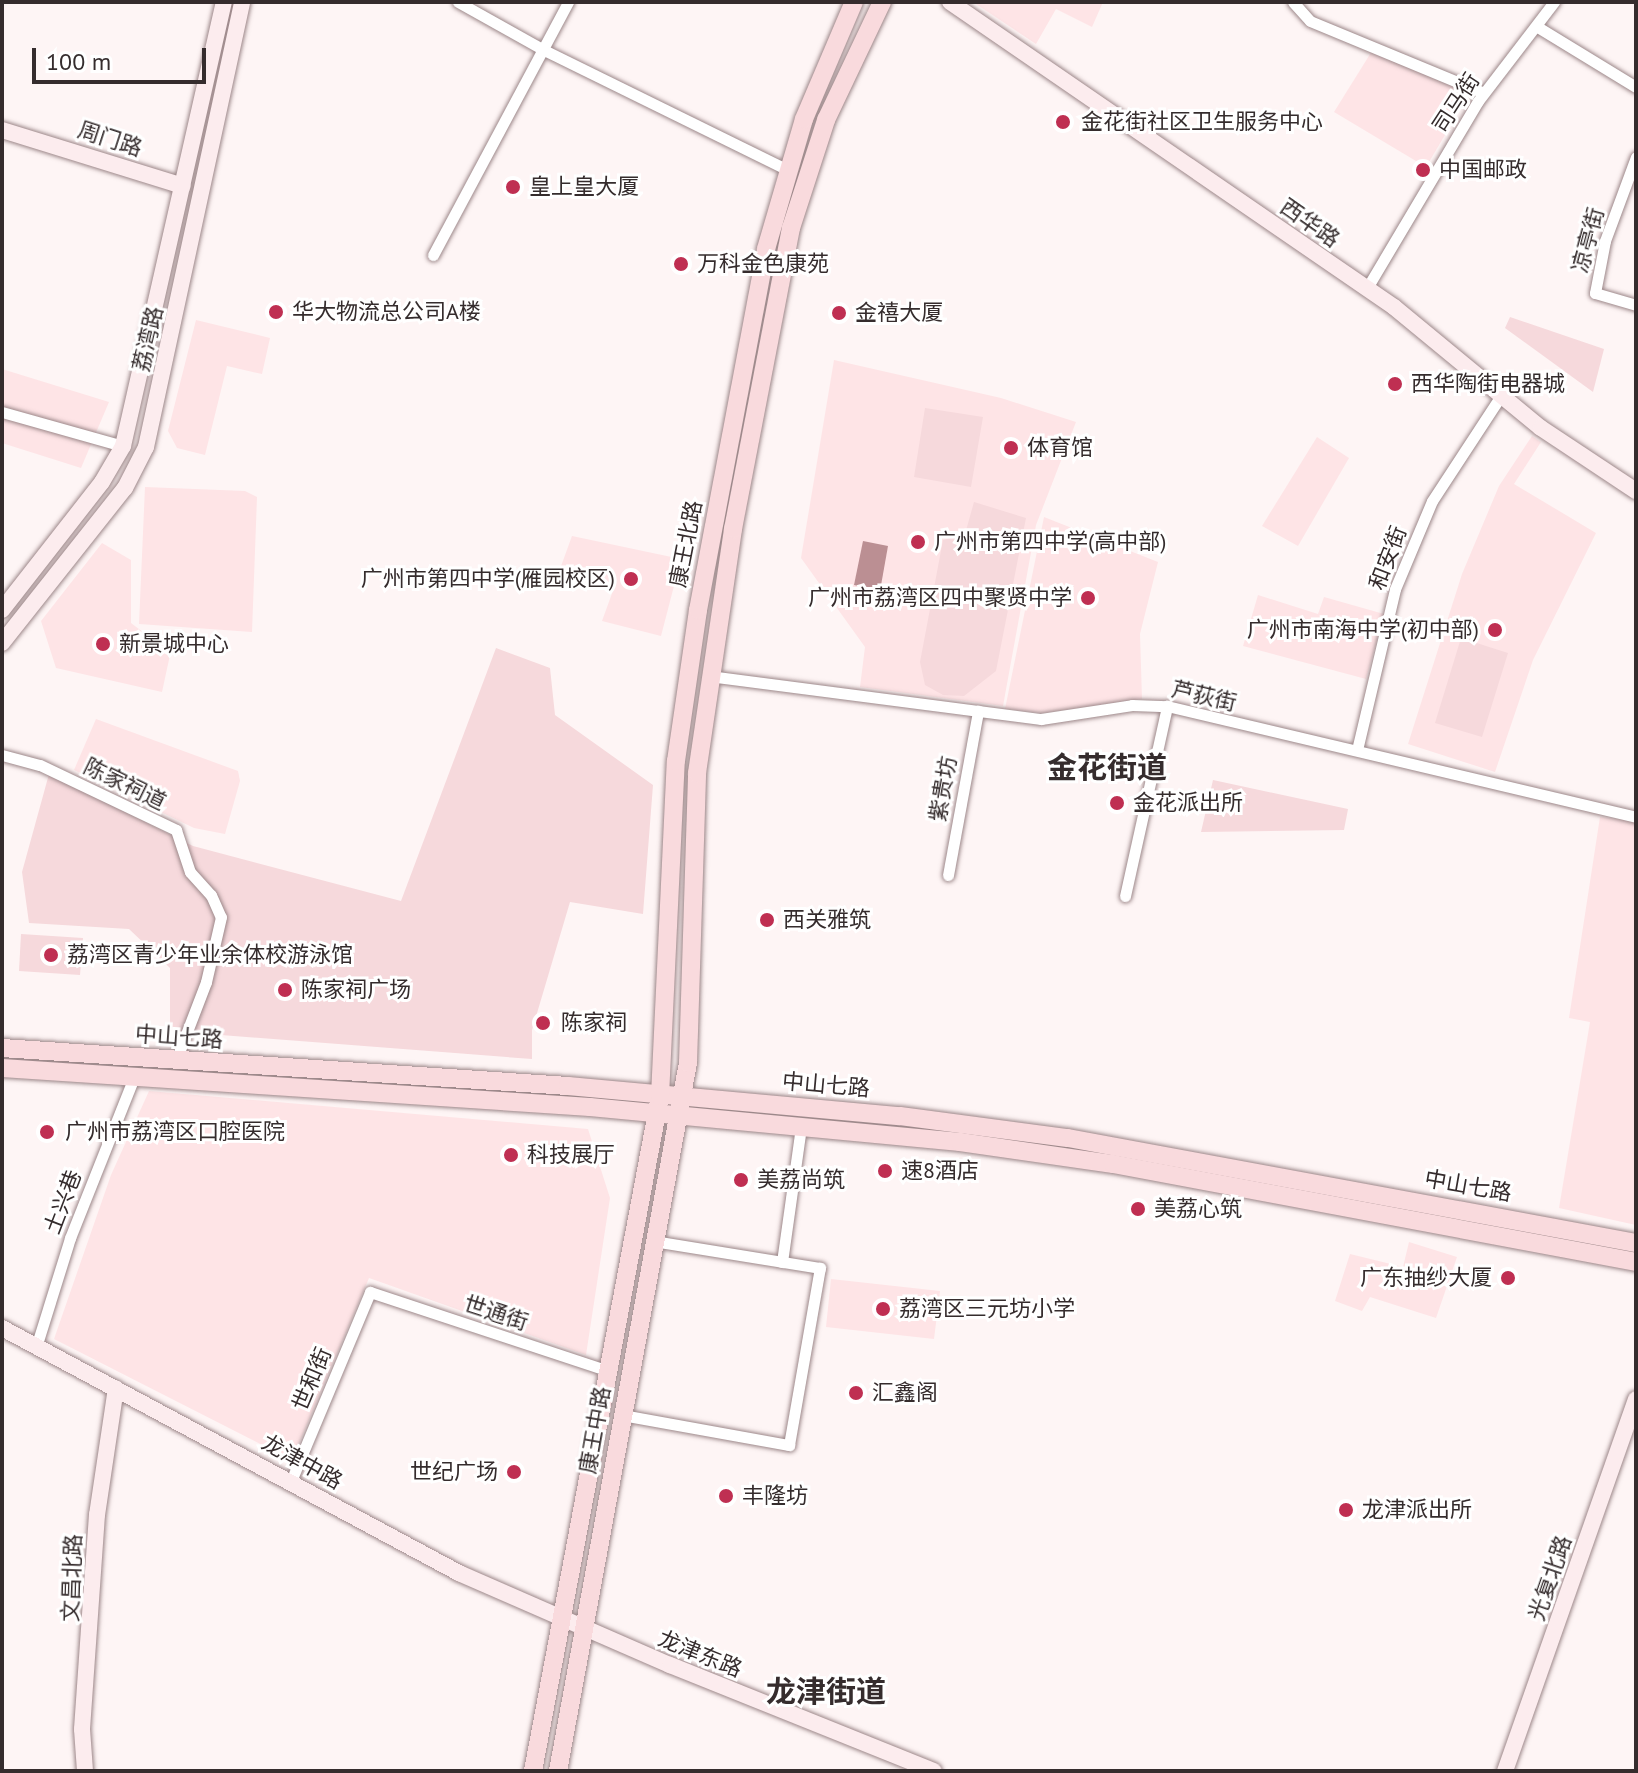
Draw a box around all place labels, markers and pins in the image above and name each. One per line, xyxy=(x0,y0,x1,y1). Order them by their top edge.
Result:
place label: 金花街社区卫生服务中心 xyxy=(1081,109,1323,135)
marker: 金花街社区卫生服务中心 xyxy=(1052,111,1074,133)
place label: 中国邮政 xyxy=(1439,157,1527,183)
marker: 中国邮政 xyxy=(1414,161,1432,179)
place label: 皇上皇大厦 xyxy=(529,174,639,200)
marker: 皇上皇大厦 xyxy=(504,178,522,196)
place label: 万科金色康苑 xyxy=(697,251,829,277)
marker: 万科金色康苑 xyxy=(672,255,690,273)
place label: 华大物流总公司A楼 xyxy=(292,299,481,325)
place label: 金禧大厦 xyxy=(855,300,943,326)
marker: 华大物流总公司A楼 xyxy=(267,303,285,321)
marker: 金禧大厦 xyxy=(830,304,848,322)
place label: 西华陶街电器城 xyxy=(1411,371,1565,397)
marker: 西华陶街电器城 xyxy=(1386,375,1404,393)
place label: 体育馆 xyxy=(1027,435,1093,461)
marker: 体育馆 xyxy=(1002,439,1020,457)
place label: 广州市第四中学(高中部) xyxy=(934,529,1166,555)
marker: 广州市第四中学(高中部) xyxy=(909,533,927,551)
place label: 广州市第四中学(雁园校区) xyxy=(361,566,615,592)
marker: 广州市第四中学(雁园校区) xyxy=(622,570,640,588)
place label: 广州市荔湾区四中聚贤中学 xyxy=(808,585,1072,611)
marker: 广州市荔湾区四中聚贤中学 xyxy=(1079,589,1097,607)
place label: 广州市南海中学(初中部) xyxy=(1247,617,1479,643)
marker: 广州市南海中学(初中部) xyxy=(1486,621,1504,639)
place label: 新景城中心 xyxy=(119,631,229,657)
marker: 新景城中心 xyxy=(94,635,112,653)
place label: 金花派出所 xyxy=(1133,790,1243,816)
marker: 金花派出所 xyxy=(1108,794,1126,812)
place label: 西关雅筑 xyxy=(783,907,871,933)
marker: 西关雅筑 xyxy=(758,911,776,929)
place label: 荔湾区青少年业余体校游泳馆 xyxy=(67,942,353,968)
marker: 荔湾区青少年业余体校游泳馆 xyxy=(42,946,60,964)
place label: 陈家祠广场 xyxy=(301,977,411,1003)
marker: 陈家祠广场 xyxy=(276,981,294,999)
place label: 陈家祠 xyxy=(561,1010,627,1036)
marker: 陈家祠 xyxy=(532,1012,554,1034)
place label: 广州市荔湾区口腔医院 xyxy=(65,1119,285,1145)
marker: 广州市荔湾区口腔医院 xyxy=(36,1121,58,1143)
place label: 科技展厅 xyxy=(527,1142,615,1168)
marker: 科技展厅 xyxy=(502,1146,520,1164)
place label: 速8酒店 xyxy=(901,1158,979,1184)
marker: 速8酒店 xyxy=(876,1162,894,1180)
place label: 美荔尚筑 xyxy=(757,1167,845,1193)
marker: 美荔尚筑 xyxy=(732,1171,750,1189)
place label: 美荔心筑 xyxy=(1154,1196,1242,1222)
marker: 美荔心筑 xyxy=(1129,1200,1147,1218)
place label: 广东抽纱大厦 xyxy=(1360,1265,1492,1291)
marker: 广东抽纱大厦 xyxy=(1499,1269,1517,1287)
place label: 荔湾区三元坊小学 xyxy=(899,1296,1075,1322)
marker: 荔湾区三元坊小学 xyxy=(874,1300,892,1318)
place label: 汇鑫阁 xyxy=(872,1380,938,1406)
marker: 汇鑫阁 xyxy=(847,1384,865,1402)
place label: 世纪广场 xyxy=(410,1459,498,1485)
marker: 世纪广场 xyxy=(505,1463,523,1481)
place label: 丰隆坊 xyxy=(742,1483,808,1509)
marker: 丰隆坊 xyxy=(717,1487,735,1505)
place label: 龙津派出所 xyxy=(1362,1497,1472,1523)
marker: 龙津派出所 xyxy=(1337,1501,1355,1519)

